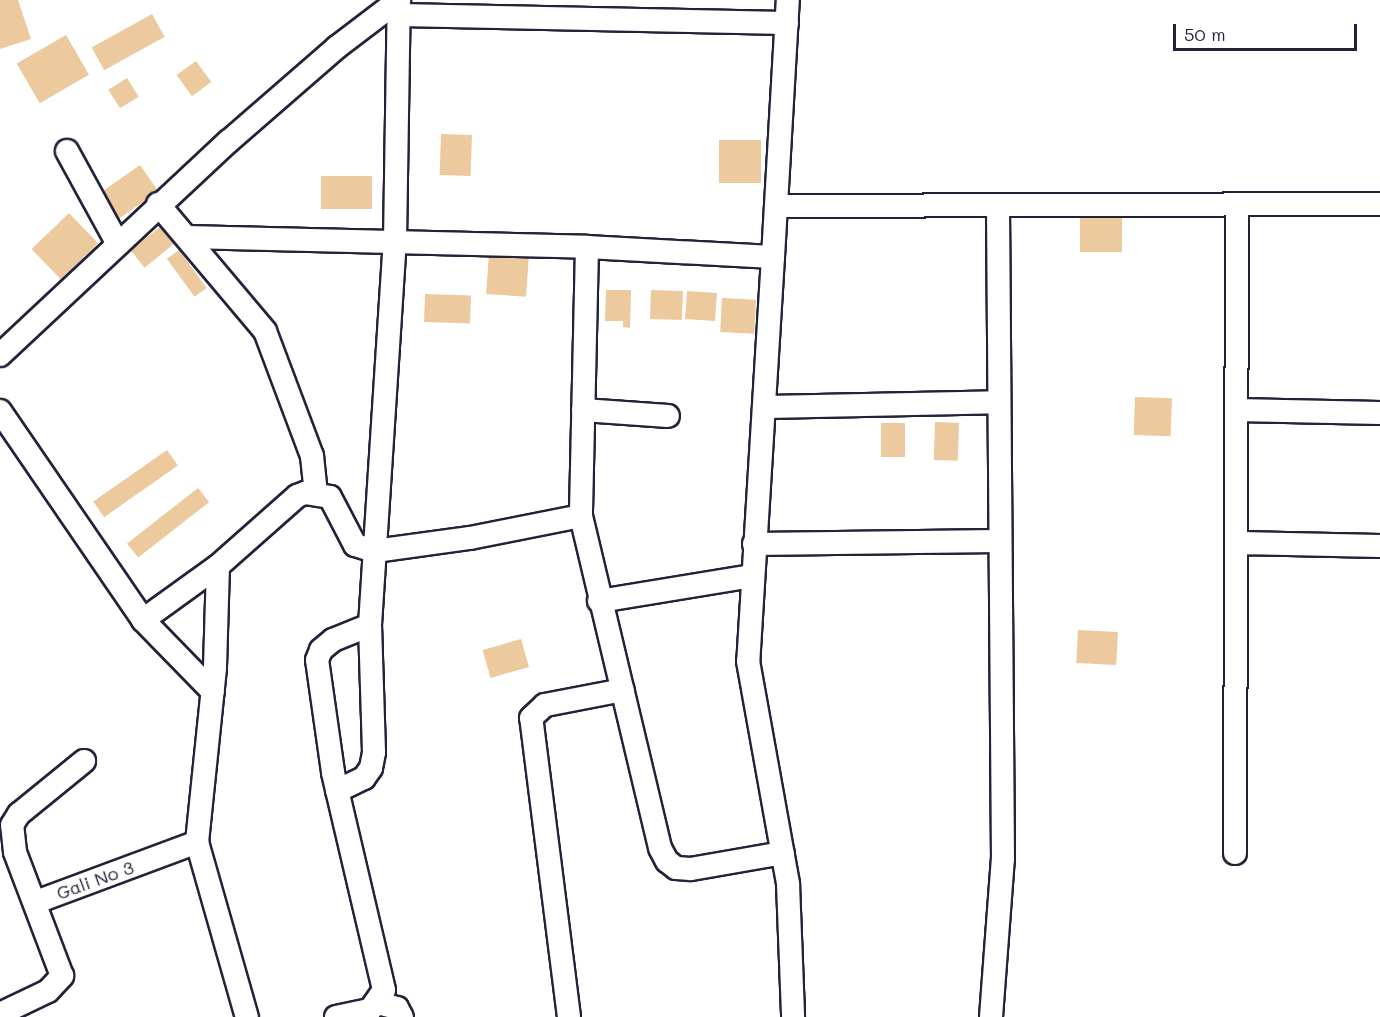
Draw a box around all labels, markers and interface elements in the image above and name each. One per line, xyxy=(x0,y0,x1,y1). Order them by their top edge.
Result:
scale bar xyxy=(1176,12,1360,50)
text: 50 m xyxy=(1184,22,1226,46)
street label: Gali No 3 xyxy=(53,856,137,904)

